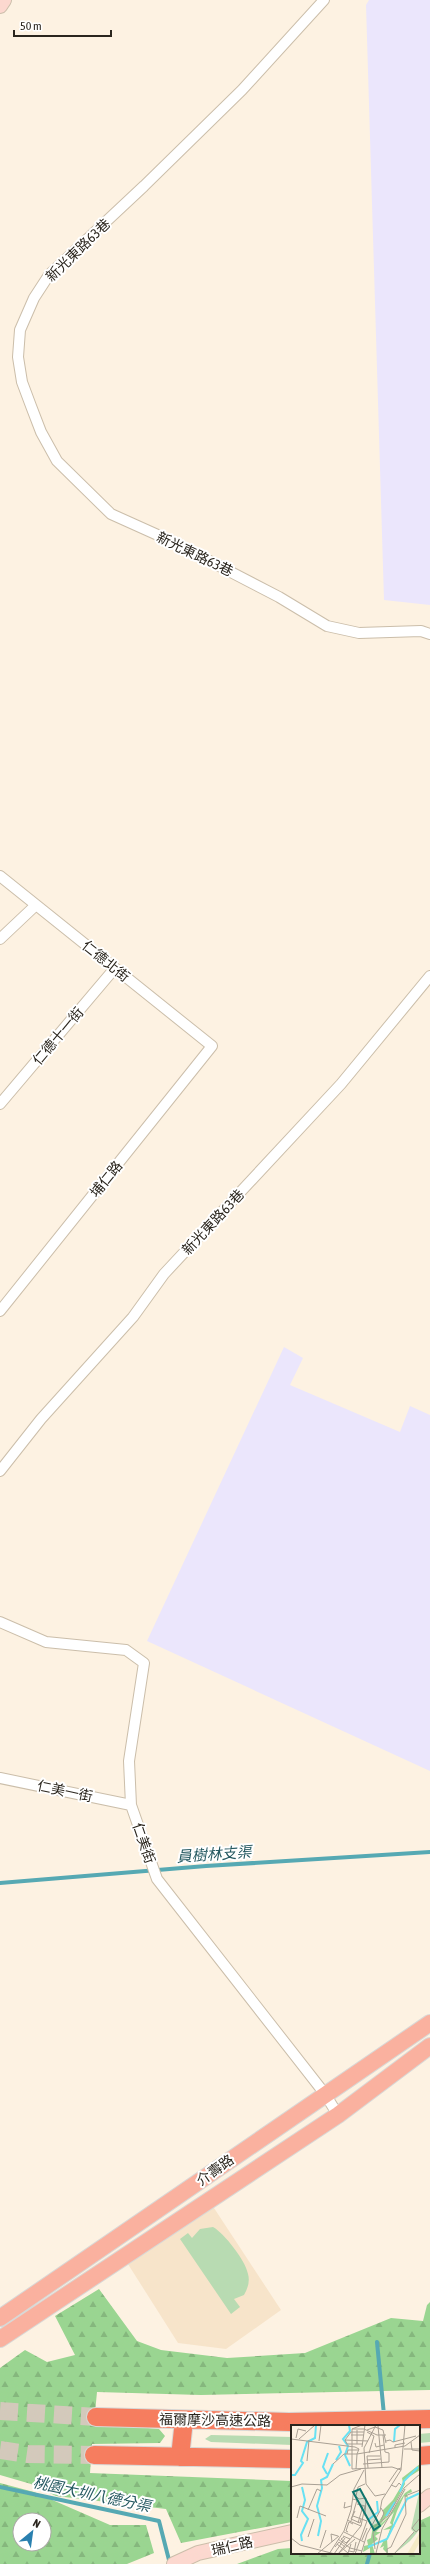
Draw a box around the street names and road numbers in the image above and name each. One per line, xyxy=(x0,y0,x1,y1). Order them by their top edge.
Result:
street label: 新光東路63巷 xyxy=(43,215,113,285)
street label: 新光東路63巷 xyxy=(154,529,236,579)
street label: 仁德北街 xyxy=(79,937,133,985)
street label: 仁德十一街 xyxy=(29,1004,87,1068)
street label: 埔仁路 xyxy=(87,1158,125,1200)
street label: 新光東路63巷 xyxy=(179,1186,247,1258)
street label: 仁美一街 xyxy=(36,1777,94,1805)
street label: 仁美街 xyxy=(130,1821,158,1865)
street label: 介壽路 xyxy=(193,2151,237,2189)
street label: 福爾摩沙高速公路 xyxy=(159,2411,271,2429)
street label: 瑞仁路 xyxy=(210,2533,254,2559)

